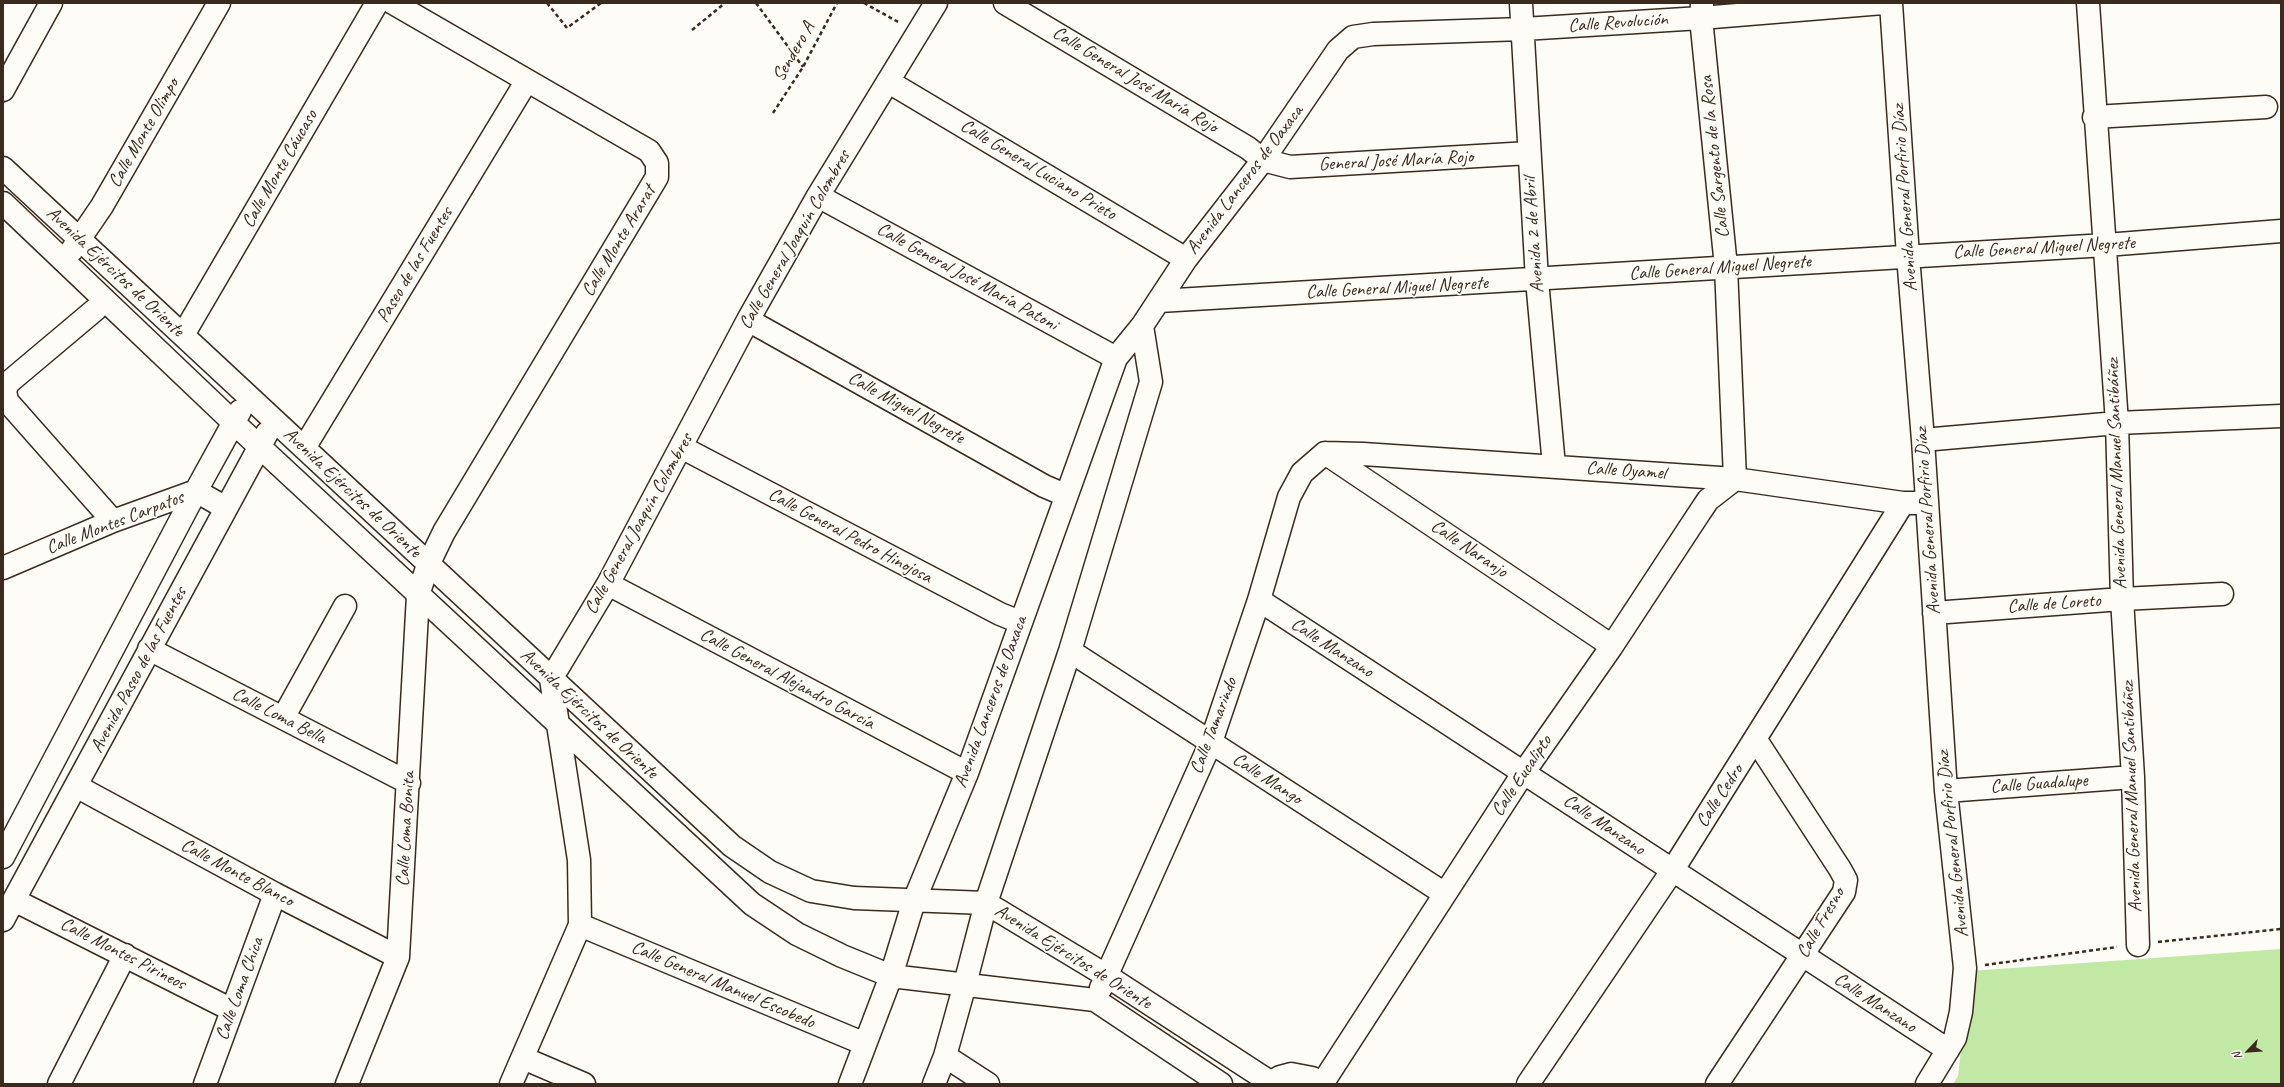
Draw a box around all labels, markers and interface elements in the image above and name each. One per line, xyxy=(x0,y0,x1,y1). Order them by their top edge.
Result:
street label: Calle Revolución xyxy=(1567,8,1669,38)
street label: Sendero A xyxy=(768,18,820,86)
street label: Calle General José María Rojo xyxy=(1048,22,1222,138)
street label: Calle Monte Olimpo xyxy=(103,74,185,192)
street label: Calle Sargento de la Rosa xyxy=(1695,75,1735,239)
street label: Avenida Lanceros de Oaxaca xyxy=(1181,101,1309,259)
street label: Avenida General Porfirio Díaz xyxy=(1887,104,1923,292)
street label: Calle Monte Cáucaso xyxy=(237,106,323,232)
street label: Calle General Luciano Prieto xyxy=(956,114,1120,226)
street label: Calle General Joaquín Colombres xyxy=(734,146,856,334)
street label: General José María Rojo xyxy=(1318,146,1474,176)
street label: Avenida 2 de Abril xyxy=(1519,176,1549,294)
street label: Calle Monte Ararat xyxy=(577,181,661,301)
street label: Avenida Ejércitos de Oriente xyxy=(41,202,189,342)
street label: Paseo de las Fuentes xyxy=(372,203,458,327)
street label: Calle General José María Patoni xyxy=(873,218,1061,336)
street label: Calle General Miguel Negrete xyxy=(1952,232,2136,264)
street label: Calle General Miguel Negrete xyxy=(1628,250,1812,286)
street label: Calle General Miguel Negrete xyxy=(1305,272,1489,304)
street label: Avenida General Manuel Santibáñez xyxy=(2102,358,2132,590)
street label: Calle Miguel Negrete xyxy=(844,367,968,449)
street label: Avenida Ejércitos de Oriente xyxy=(278,423,426,563)
street label: Avenida General Porfirio Díaz xyxy=(1910,427,1946,615)
street label: Calle General Joaquín Colombres xyxy=(580,430,698,618)
street label: Calle Oyamel xyxy=(1585,457,1667,485)
street label: Calle General Pedro Hinojosa xyxy=(764,483,936,589)
street label: Calle Montes Carpatos xyxy=(43,486,187,560)
street label: Calle Naranjo xyxy=(1426,515,1512,583)
street label: Avenida Paseo de las Fuentes xyxy=(86,583,192,757)
street label: Calle de Loreto xyxy=(2007,589,2101,619)
street label: Avenida Lanceros de Oaxaca xyxy=(949,613,1033,791)
street label: Calle Manzano xyxy=(1286,613,1378,683)
street label: Calle General Alejandro García xyxy=(696,623,878,735)
street label: Avenida Ejércitos de Oriente xyxy=(515,644,663,784)
street label: Calle Tamarindo xyxy=(1185,675,1243,777)
street label: Avenida General Manuel Santibáñez xyxy=(2117,681,2147,913)
street label: Calle Loma Bella xyxy=(228,683,330,749)
street label: Calle Eucalipto xyxy=(1487,731,1557,821)
street label: Calle Mango xyxy=(1228,748,1306,810)
street label: Avenida General Porfirio Díaz xyxy=(1932,750,1974,938)
street label: Calle Cedro xyxy=(1691,760,1749,832)
street label: Calle Guadalupe xyxy=(1990,769,2088,799)
street label: Calle Loma Bonita xyxy=(392,771,420,887)
street label: Calle Manzano xyxy=(1559,789,1649,861)
street label: Calle Monte Blanco xyxy=(177,834,297,912)
street label: Calle Fresno xyxy=(1792,884,1850,962)
street label: Avenida Ejércitos de Oriente xyxy=(990,900,1156,1014)
street label: Calle Montes Pirineos xyxy=(56,913,190,995)
street label: Calle Loma Chica xyxy=(211,934,269,1044)
street label: Calle General Manuel Escobedo xyxy=(628,936,818,1034)
street label: Calle Manzano xyxy=(1829,968,1921,1038)
north arrow xyxy=(2228,1031,2268,1071)
text: N xyxy=(2229,1050,2245,1062)

